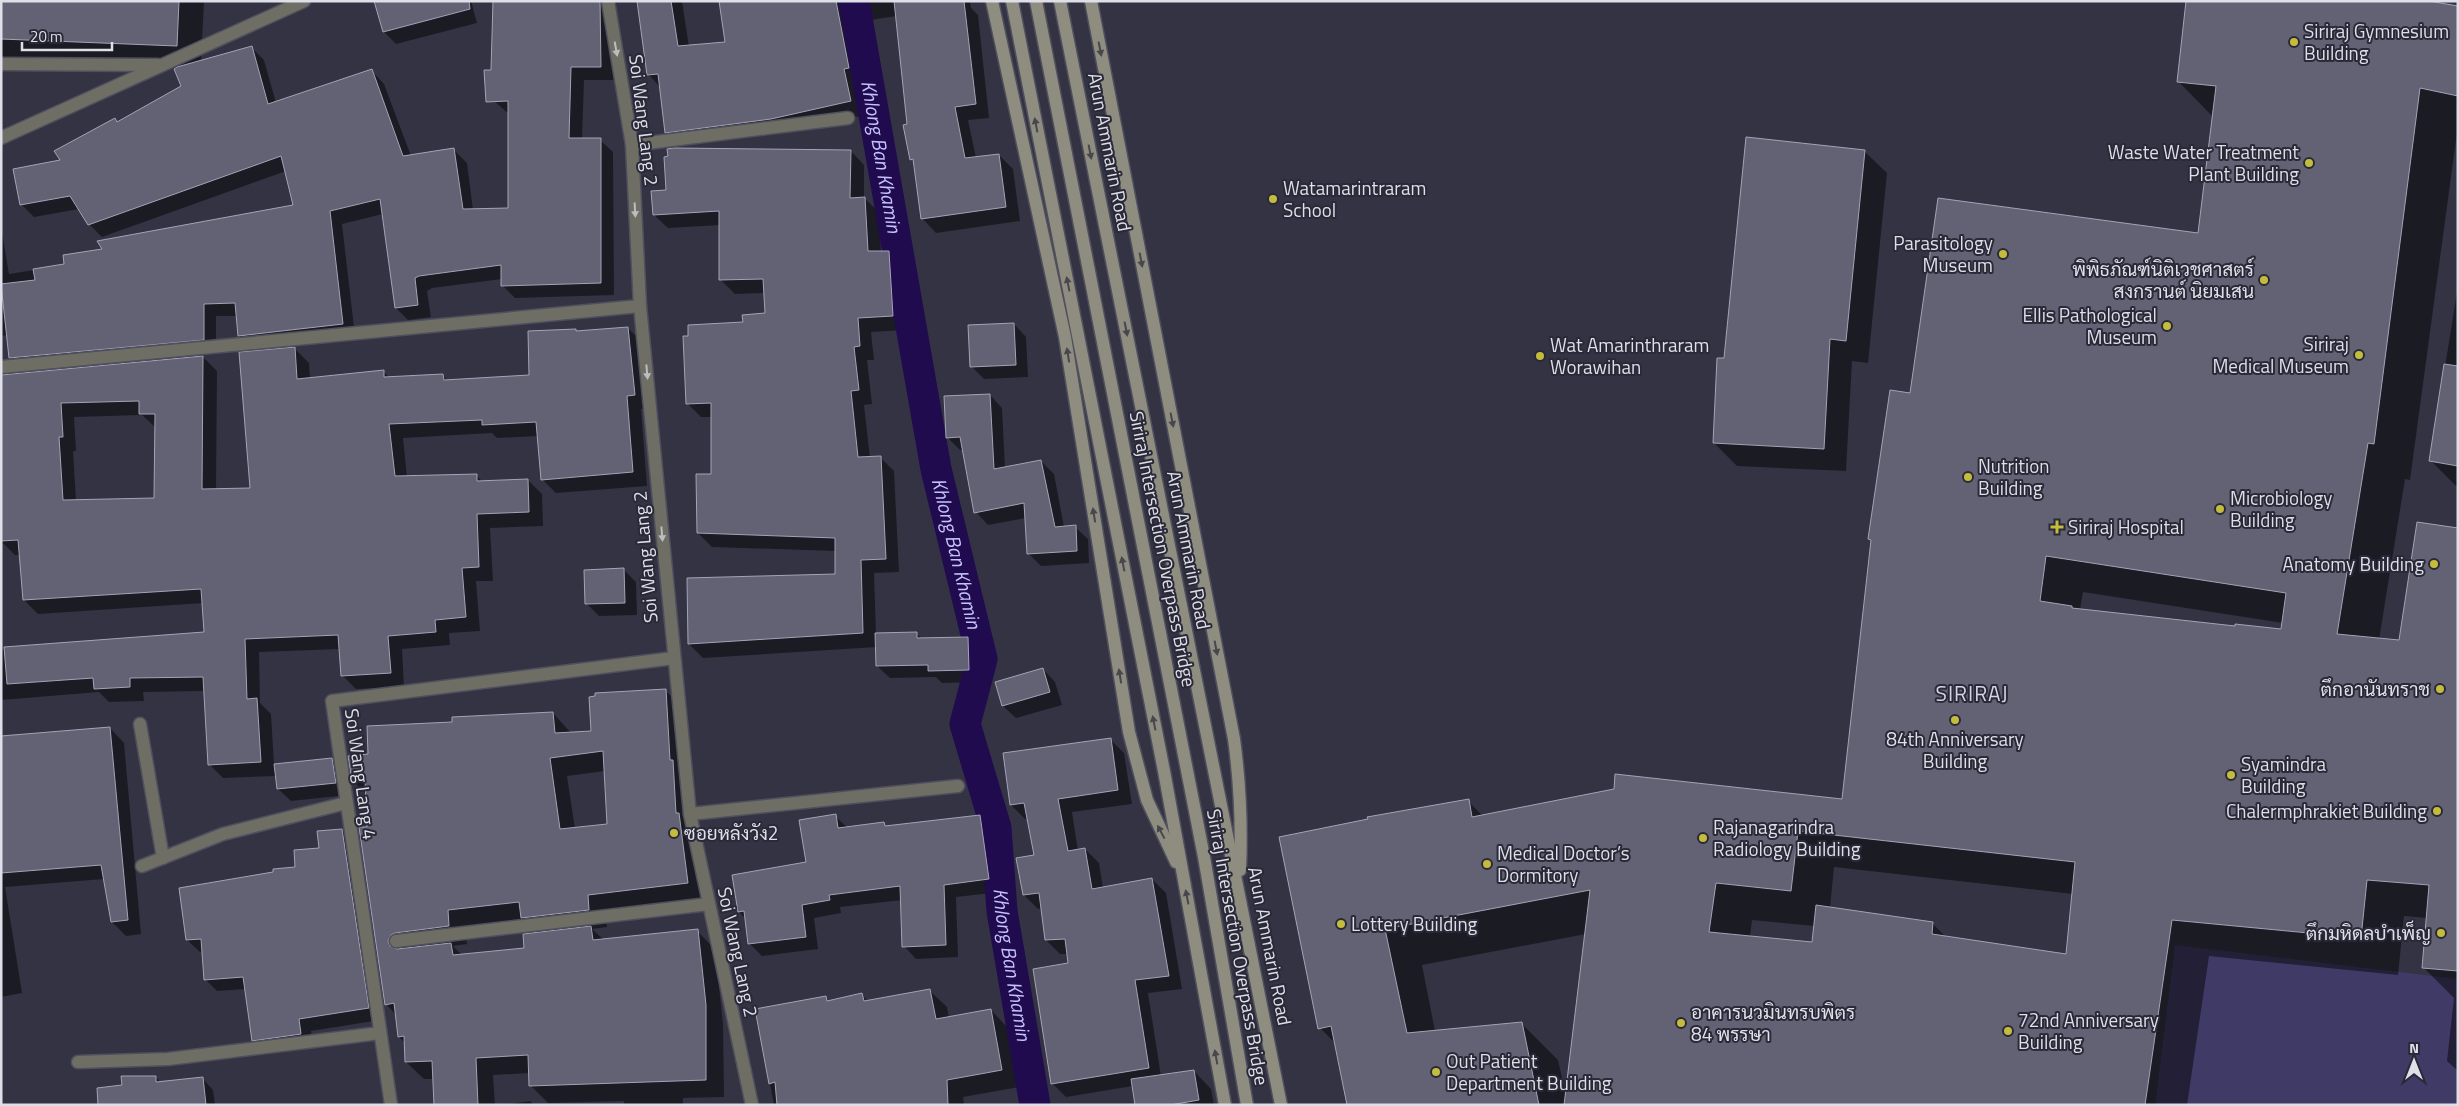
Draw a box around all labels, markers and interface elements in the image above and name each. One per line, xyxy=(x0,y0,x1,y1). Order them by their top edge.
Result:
place label: Siriraj Gymnesium Building xyxy=(2304,16,2449,67)
scale bar xyxy=(22,20,112,52)
text: 20 m xyxy=(30,25,63,48)
marker: Siriraj Gymnesium Building xyxy=(2288,36,2300,48)
one-way arrow xyxy=(612,42,620,58)
one-way arrow xyxy=(1096,42,1104,57)
street label: Soi Wang Lang 2 xyxy=(622,53,667,187)
street label: Arun Ammarin Road xyxy=(1081,70,1140,234)
water label: Khlong Ban Khamin xyxy=(853,78,911,236)
one-way arrow xyxy=(1032,117,1040,133)
place label: Waste Water Treatment Plant Building xyxy=(2108,137,2299,188)
one-way arrow xyxy=(1087,144,1095,160)
marker: Waste Water Treatment Plant Building xyxy=(2303,157,2315,169)
place label: Watamarintraram School xyxy=(1283,173,1426,224)
marker: Watamarintraram School xyxy=(1267,193,1279,205)
one-way arrow xyxy=(632,203,640,219)
place label: Parasitology Museum xyxy=(1893,228,1993,279)
marker: Parasitology Museum xyxy=(1997,248,2009,260)
one-way arrow xyxy=(1137,253,1145,268)
place label: พิพิธภัณฑ์นิติเวชศาสตร์ สงกรานต์ นิยมเสน xyxy=(2072,254,2254,305)
marker: พิพิธภัณฑ์นิติเวชศาสตร์ สงกรานต์ นิยมเสน xyxy=(2258,274,2270,286)
one-way arrow xyxy=(1063,276,1071,292)
place label: Ellis Pathological Museum xyxy=(2022,300,2157,351)
marker: Ellis Pathological Museum xyxy=(2161,320,2173,332)
one-way arrow xyxy=(1122,321,1130,337)
place label: Siriraj Medical Museum xyxy=(2213,329,2349,380)
place label: Wat Amarinthraram Worawihan xyxy=(1550,330,1709,381)
one-way arrow xyxy=(1063,346,1071,362)
marker: Siriraj Medical Museum xyxy=(2353,349,2365,361)
marker: Wat Amarinthraram Worawihan xyxy=(1534,350,1546,362)
one-way arrow xyxy=(643,365,651,381)
street label: Siriraj Intersection Overpass Bridge xyxy=(1123,409,1204,689)
one-way arrow xyxy=(1168,412,1176,427)
place label: Nutrition Building xyxy=(1978,451,2049,502)
street label: Arun Ammarin Road xyxy=(1160,468,1219,632)
marker: Nutrition Building xyxy=(1962,471,1974,483)
water label: Khlong Ban Khamin xyxy=(924,475,990,633)
place label: Microbiology Building xyxy=(2230,483,2332,534)
street label: Soi Wang Lang 2 xyxy=(624,490,665,624)
marker: Microbiology Building xyxy=(2214,503,2226,515)
one-way arrow xyxy=(1090,507,1098,523)
place label: Siriraj Hospital xyxy=(2068,512,2184,541)
marker: Siriraj Hospital xyxy=(2050,520,2064,534)
one-way arrow xyxy=(658,526,666,542)
place label: Anatomy Building xyxy=(2283,549,2424,578)
one-way arrow xyxy=(1119,556,1127,572)
marker: Anatomy Building xyxy=(2428,558,2440,570)
one-way arrow xyxy=(1212,640,1220,656)
one-way arrow xyxy=(1116,667,1124,683)
place label: ตึกอานันทราช xyxy=(2321,674,2430,703)
district label: SIRIRAJ xyxy=(1936,677,2008,709)
marker: ตึกอานันทราช xyxy=(2434,683,2446,695)
street label: Soi Wang Lang 4 xyxy=(338,706,385,841)
marker: 84th Anniversary Building xyxy=(1949,714,1961,726)
one-way arrow xyxy=(1150,715,1158,731)
place label: 84th Anniversary Building xyxy=(1886,724,2024,775)
place label: Syamindra Building xyxy=(2241,749,2327,800)
marker: Syamindra Building xyxy=(2225,769,2237,781)
place label: Chalermphrakiet Building xyxy=(2226,796,2427,825)
marker: Chalermphrakiet Building xyxy=(2431,805,2443,817)
street label: Siriraj Intersection Overpass Bridge xyxy=(1200,806,1277,1087)
place label: Rajanagarindra Radiology Building xyxy=(1713,812,1861,863)
place label: ซอยหลังวัง2 xyxy=(684,818,778,847)
one-way arrow xyxy=(1157,825,1165,839)
marker: ซอยหลังวัง2 xyxy=(668,827,680,839)
marker: Rajanagarindra Radiology Building xyxy=(1697,832,1709,844)
place label: Medical Doctor’s Dormitory xyxy=(1497,838,1630,889)
marker: Medical Doctor’s Dormitory xyxy=(1481,858,1493,870)
street label: Arun Ammarin Road xyxy=(1241,864,1300,1028)
street label: Soi Wang Lang 2 xyxy=(711,884,766,1020)
water label: Khlong Ban Khamin xyxy=(985,887,1040,1044)
one-way arrow xyxy=(1183,888,1191,904)
place label: Lottery Building xyxy=(1351,909,1478,938)
marker: Lottery Building xyxy=(1335,918,1347,930)
place label: ตึกมหิดลบำเพ็ญ xyxy=(2306,918,2431,947)
marker: ตึกมหิดลบำเพ็ญ xyxy=(2435,927,2447,939)
place label: อาคารนวมินทรบพิตร 84 พรรษา xyxy=(1691,997,1855,1048)
place label: 72nd Anniversary Building xyxy=(2018,1005,2159,1056)
marker: อาคารนวมินทรบพิตร 84 พรรษา xyxy=(1675,1017,1687,1029)
marker: 72nd Anniversary Building xyxy=(2002,1025,2014,1037)
north arrow xyxy=(2389,1036,2439,1086)
text: N xyxy=(2409,1037,2419,1058)
place label: Out Patient Department Building xyxy=(1446,1046,1612,1097)
one-way arrow xyxy=(1212,1048,1220,1064)
marker: Out Patient Department Building xyxy=(1430,1066,1442,1078)

